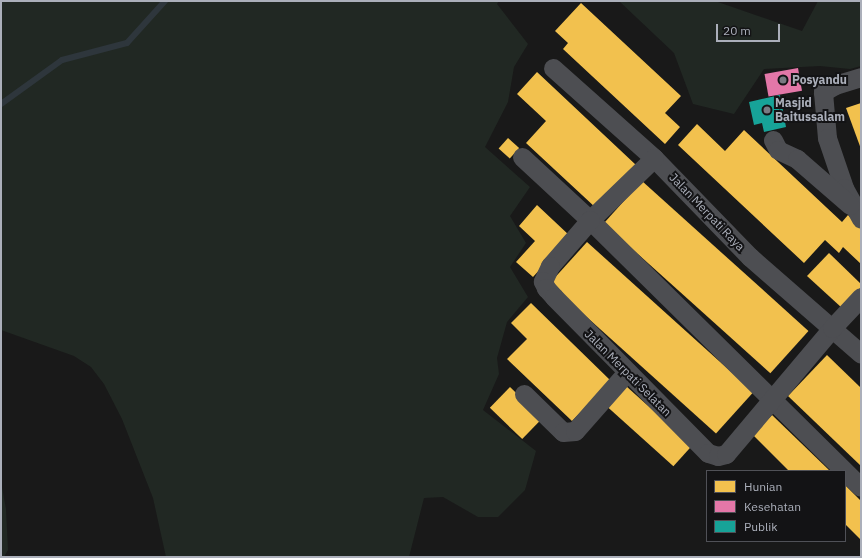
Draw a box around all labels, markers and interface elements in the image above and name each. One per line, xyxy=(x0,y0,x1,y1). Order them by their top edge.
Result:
scale bar xyxy=(718,16,782,42)
text: 20 m xyxy=(723,23,751,38)
place label: Posyandu xyxy=(792,73,847,87)
marker: Posyandu xyxy=(777,74,789,86)
place label: Masjid Baitussalam xyxy=(775,96,845,124)
marker: Masjid Baitussalam xyxy=(762,105,772,115)
street label: Jalan Merpati Raya xyxy=(666,170,748,254)
street label: Jalan Merpati Selatan xyxy=(582,327,674,419)
legend xyxy=(706,470,846,542)
text: Hunian xyxy=(744,479,782,494)
text: Kesehatan xyxy=(744,499,801,514)
text: Publik xyxy=(744,519,778,534)

